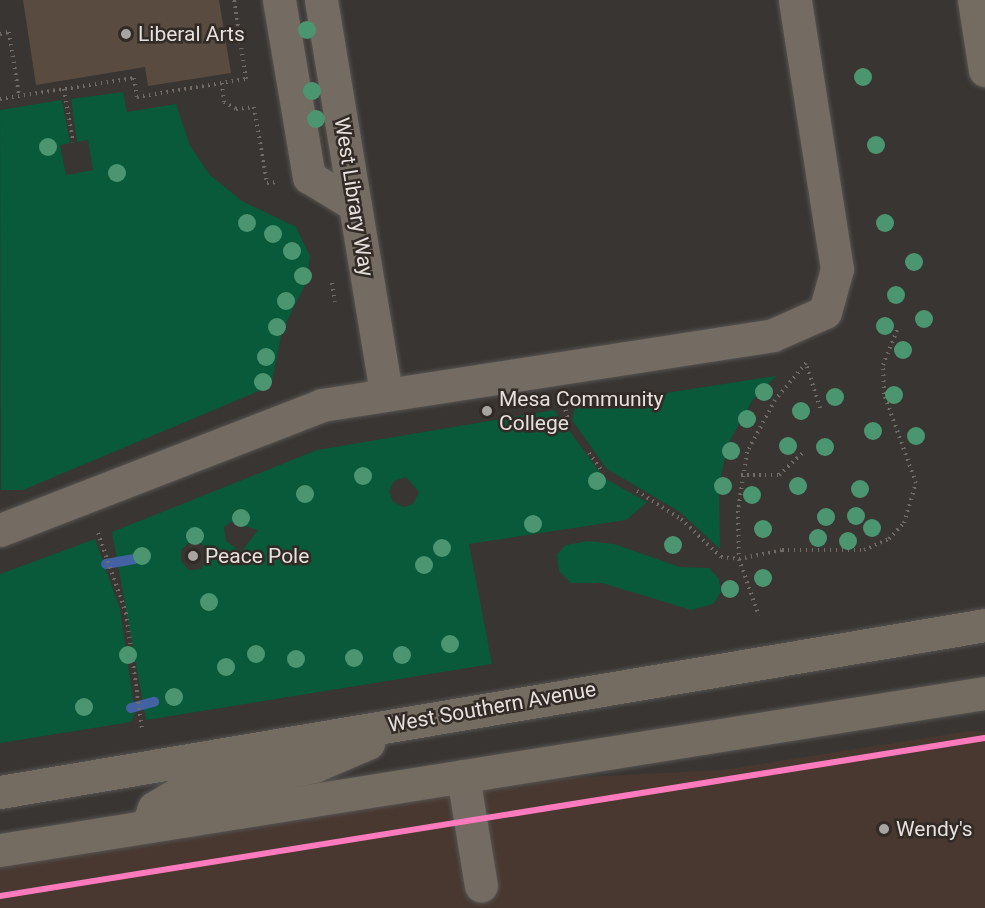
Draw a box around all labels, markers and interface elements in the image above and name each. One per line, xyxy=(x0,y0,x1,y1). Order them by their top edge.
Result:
place label: Liberal Arts xyxy=(138,21,245,47)
marker: Liberal Arts xyxy=(119,27,133,41)
street label: West Library Way xyxy=(329,116,379,278)
place label: Mesa Community College xyxy=(499,386,664,436)
marker: Mesa Community College xyxy=(480,404,494,418)
place label: Peace Pole xyxy=(205,543,309,569)
marker: Peace Pole xyxy=(186,549,200,563)
street label: West Southern Avenue xyxy=(386,676,598,738)
place label: Wendy's xyxy=(896,816,973,842)
marker: Wendy's xyxy=(877,822,891,836)

